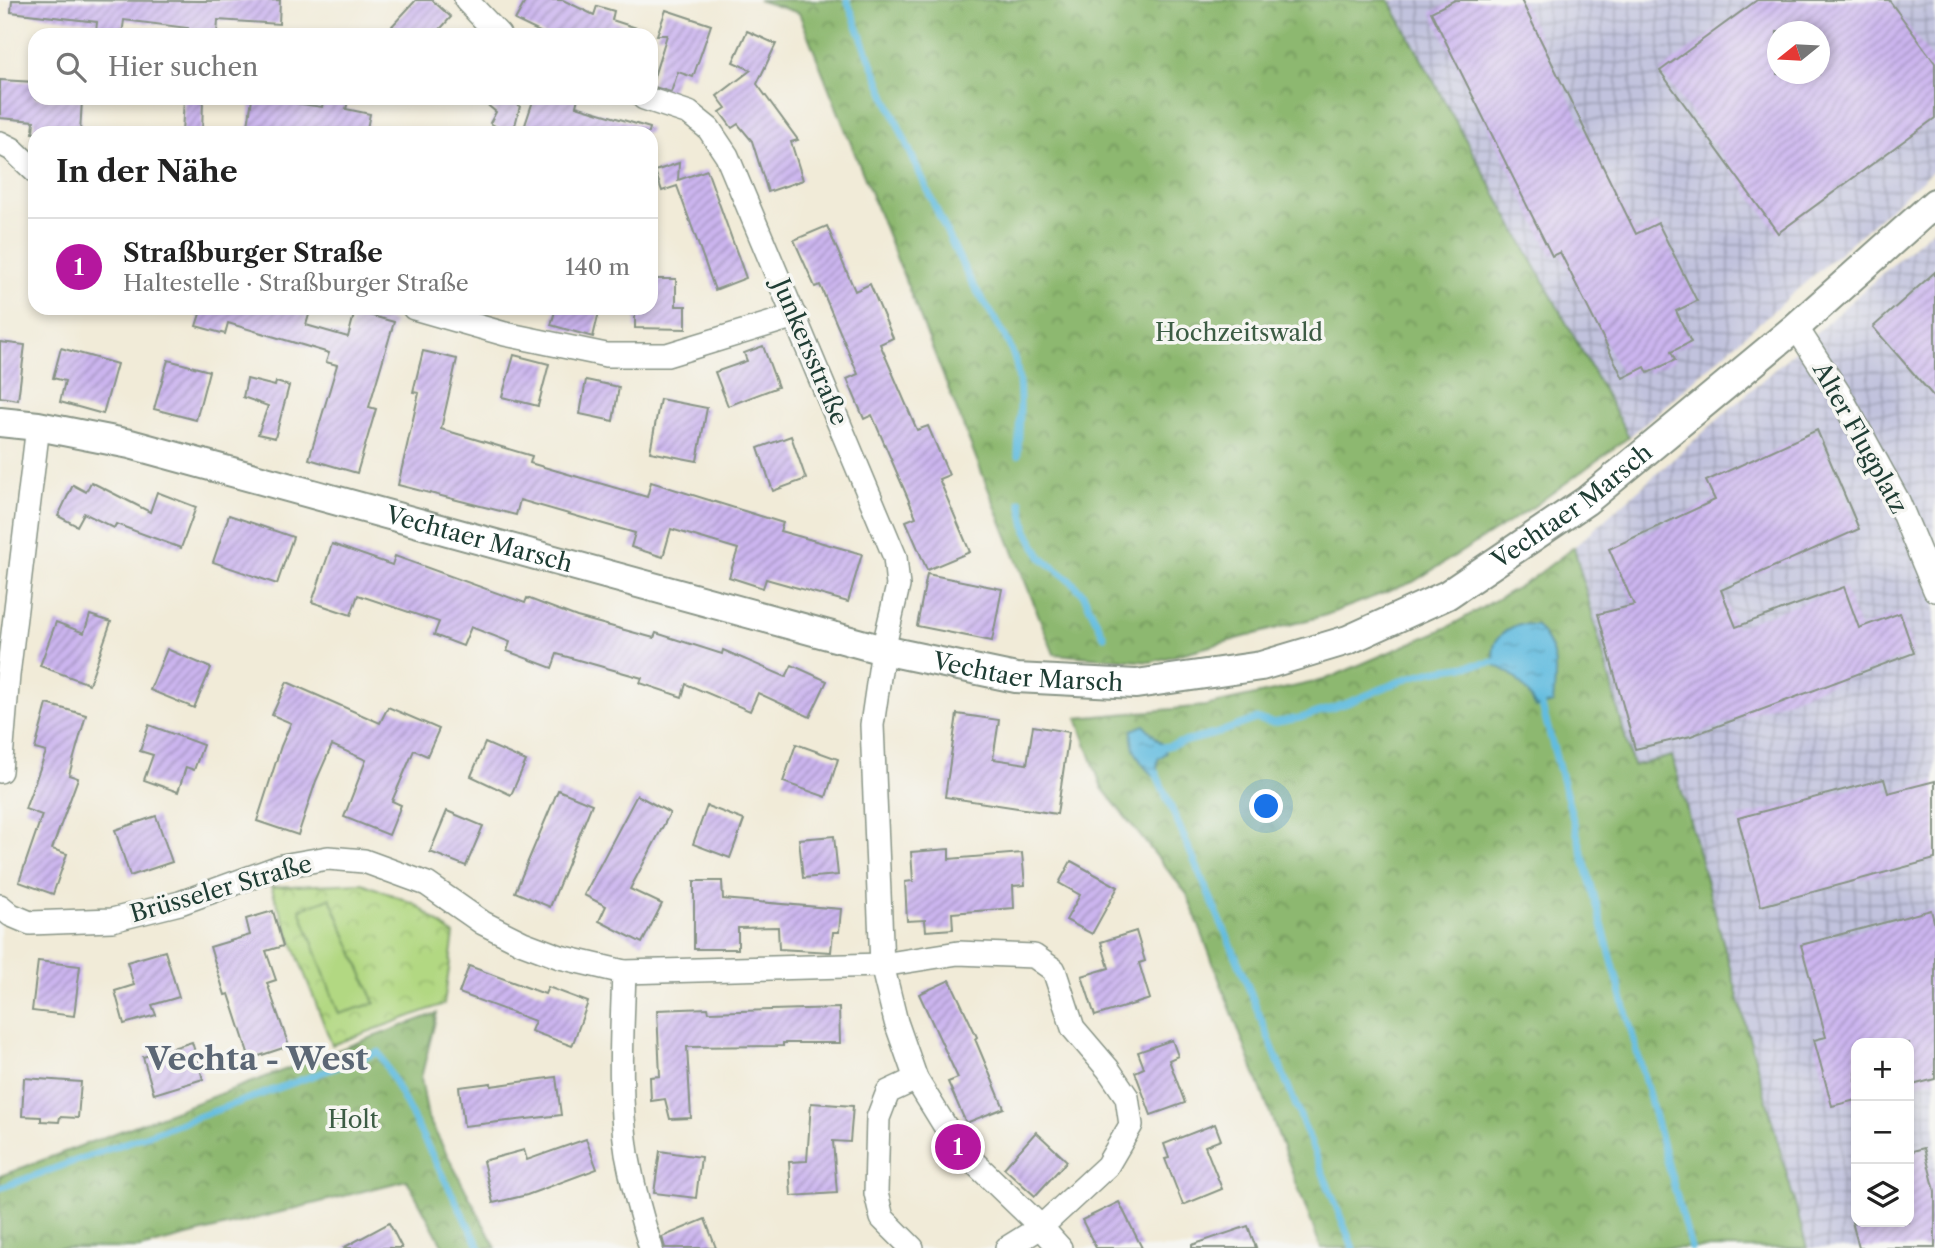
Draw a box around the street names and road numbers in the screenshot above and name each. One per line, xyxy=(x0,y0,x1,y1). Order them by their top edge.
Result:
street label: Junkersstraße xyxy=(765,270,854,430)
street label: Alter Flugplatz xyxy=(1806,356,1914,518)
street label: Vechtaer Marsch xyxy=(1485,437,1658,575)
street label: Vechtaer Marsch xyxy=(382,499,576,578)
street label: Vechtaer Marsch xyxy=(929,646,1124,697)
street label: Brüsseler Straße xyxy=(127,849,315,928)

